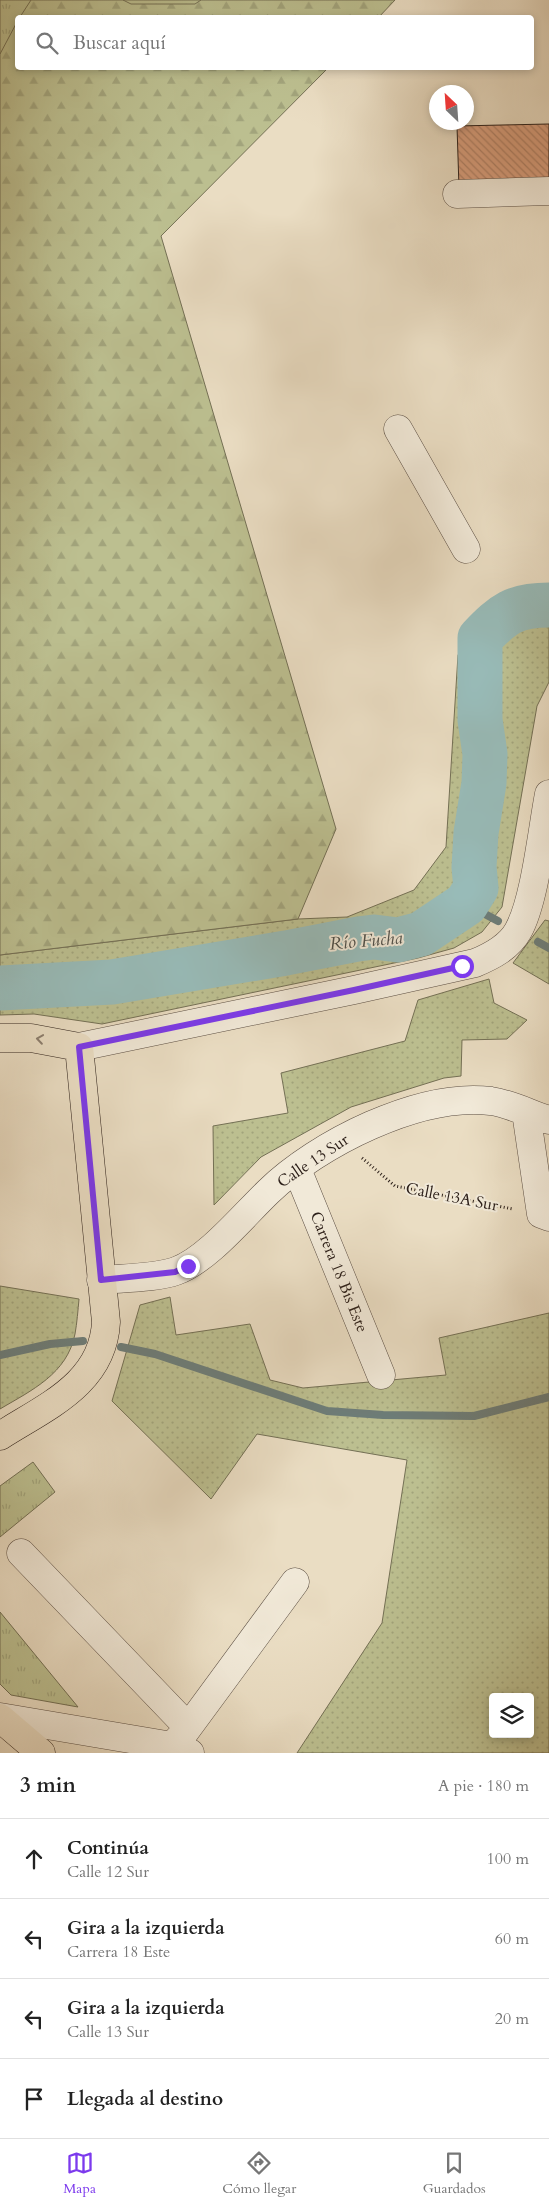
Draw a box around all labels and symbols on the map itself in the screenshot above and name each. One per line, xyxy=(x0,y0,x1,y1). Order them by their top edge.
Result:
north arrow xyxy=(429,85,474,130)
water label: Río Fucha xyxy=(328,925,404,957)
route start xyxy=(451,955,474,978)
one-way arrow xyxy=(36,1035,44,1045)
street label: Calle 13 Sur xyxy=(273,1129,353,1193)
street label: Calle 13A Sur xyxy=(404,1177,500,1217)
street label: Carrera 18 Bis Este xyxy=(305,1208,373,1336)
route end xyxy=(177,1255,200,1278)

